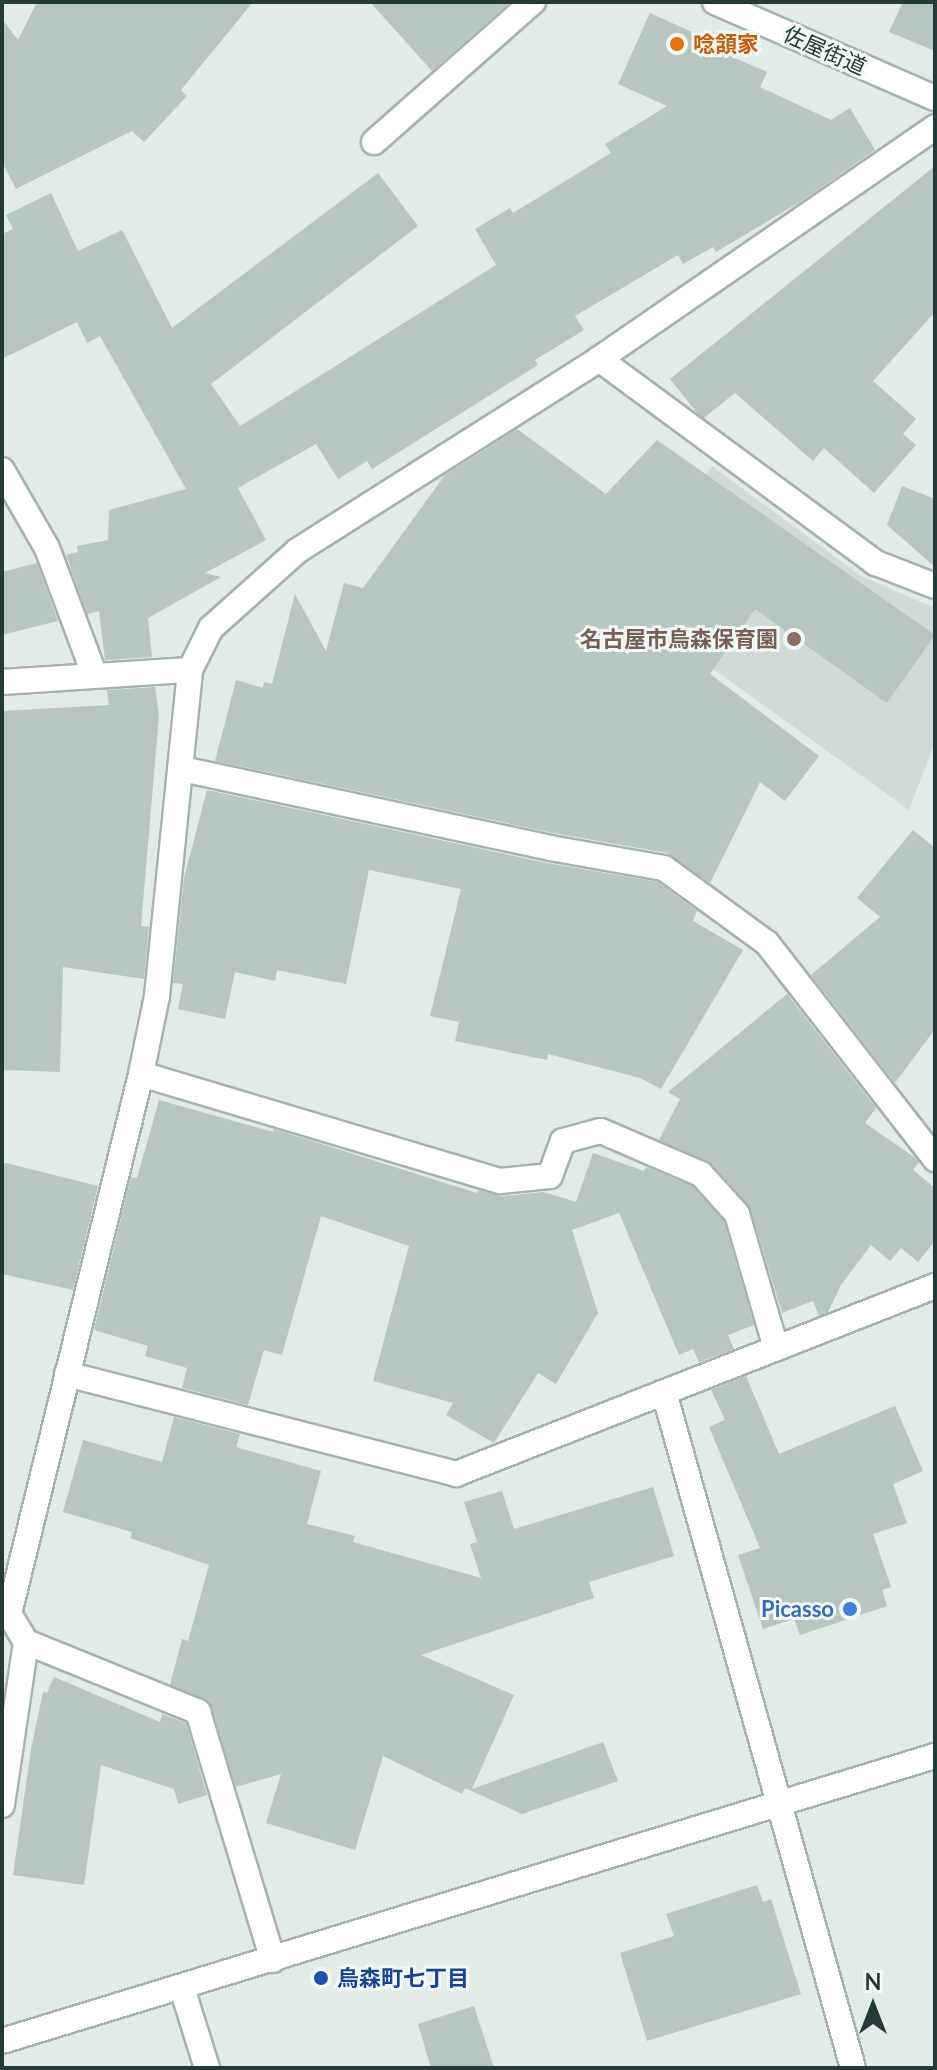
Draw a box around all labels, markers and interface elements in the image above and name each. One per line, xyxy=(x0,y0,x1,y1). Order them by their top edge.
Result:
street label: 佐屋街道 xyxy=(779,20,871,80)
place label: 唸頷家 xyxy=(693,31,759,57)
marker: 唸頷家 xyxy=(668,35,686,53)
place label: 名古屋市烏森保育園 xyxy=(580,626,778,652)
marker: 名古屋市烏森保育園 xyxy=(785,630,803,648)
place label: Picasso xyxy=(761,1596,834,1622)
marker: Picasso xyxy=(841,1600,859,1618)
place label: 烏森町七丁目 xyxy=(337,1965,469,1991)
north arrow xyxy=(833,1966,913,2046)
text: N xyxy=(865,1968,881,1995)
marker: 烏森町七丁目 xyxy=(312,1969,330,1987)

